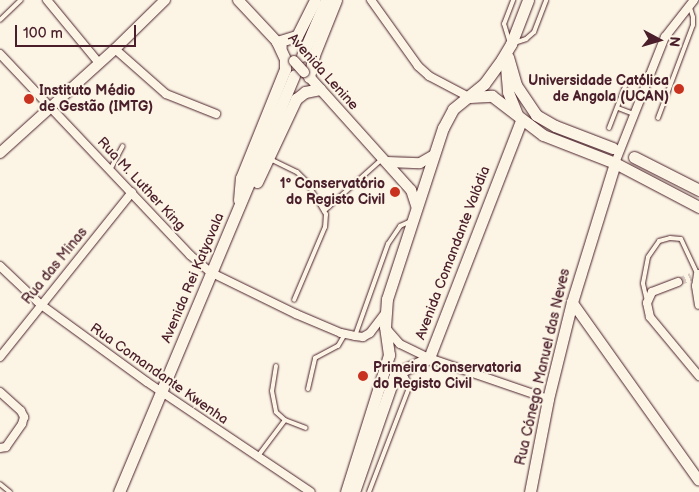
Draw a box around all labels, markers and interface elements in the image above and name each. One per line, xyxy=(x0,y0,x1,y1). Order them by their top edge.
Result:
scale bar xyxy=(18,15,139,47)
north arrow xyxy=(634,15,684,65)
text: 100 m xyxy=(23,24,63,43)
street label: Avenida Lenine xyxy=(284,30,362,114)
text: N xyxy=(665,35,683,48)
place label: Universidade Católica de Angola (UCAN) xyxy=(528,73,669,105)
place label: Instituto Médio de Gestão (IMTG) xyxy=(39,83,153,115)
marker: Universidade Católica de Angola (UCAN) xyxy=(673,83,685,95)
marker: Instituto Médio de Gestão (IMTG) xyxy=(23,93,35,105)
street label: Rua M. Luther King xyxy=(93,134,189,234)
street label: Avenida Comandante Valódia xyxy=(412,164,494,342)
place label: 1º Conservatório do Registo Civil xyxy=(280,176,385,208)
marker: 1º Conservatório do Registo Civil xyxy=(389,186,401,198)
street label: Avenida Rei Katyavala xyxy=(158,210,228,346)
street label: Rua das Minas xyxy=(19,224,91,308)
street label: Rua Cónego Manuel das Neves xyxy=(512,267,574,467)
street label: Rua Comandante Kwenha xyxy=(87,320,231,428)
place label: Primeira Conservatoria do Registo Civil xyxy=(373,360,521,392)
marker: Primeira Conservatoria do Registo Civil xyxy=(357,370,369,382)

